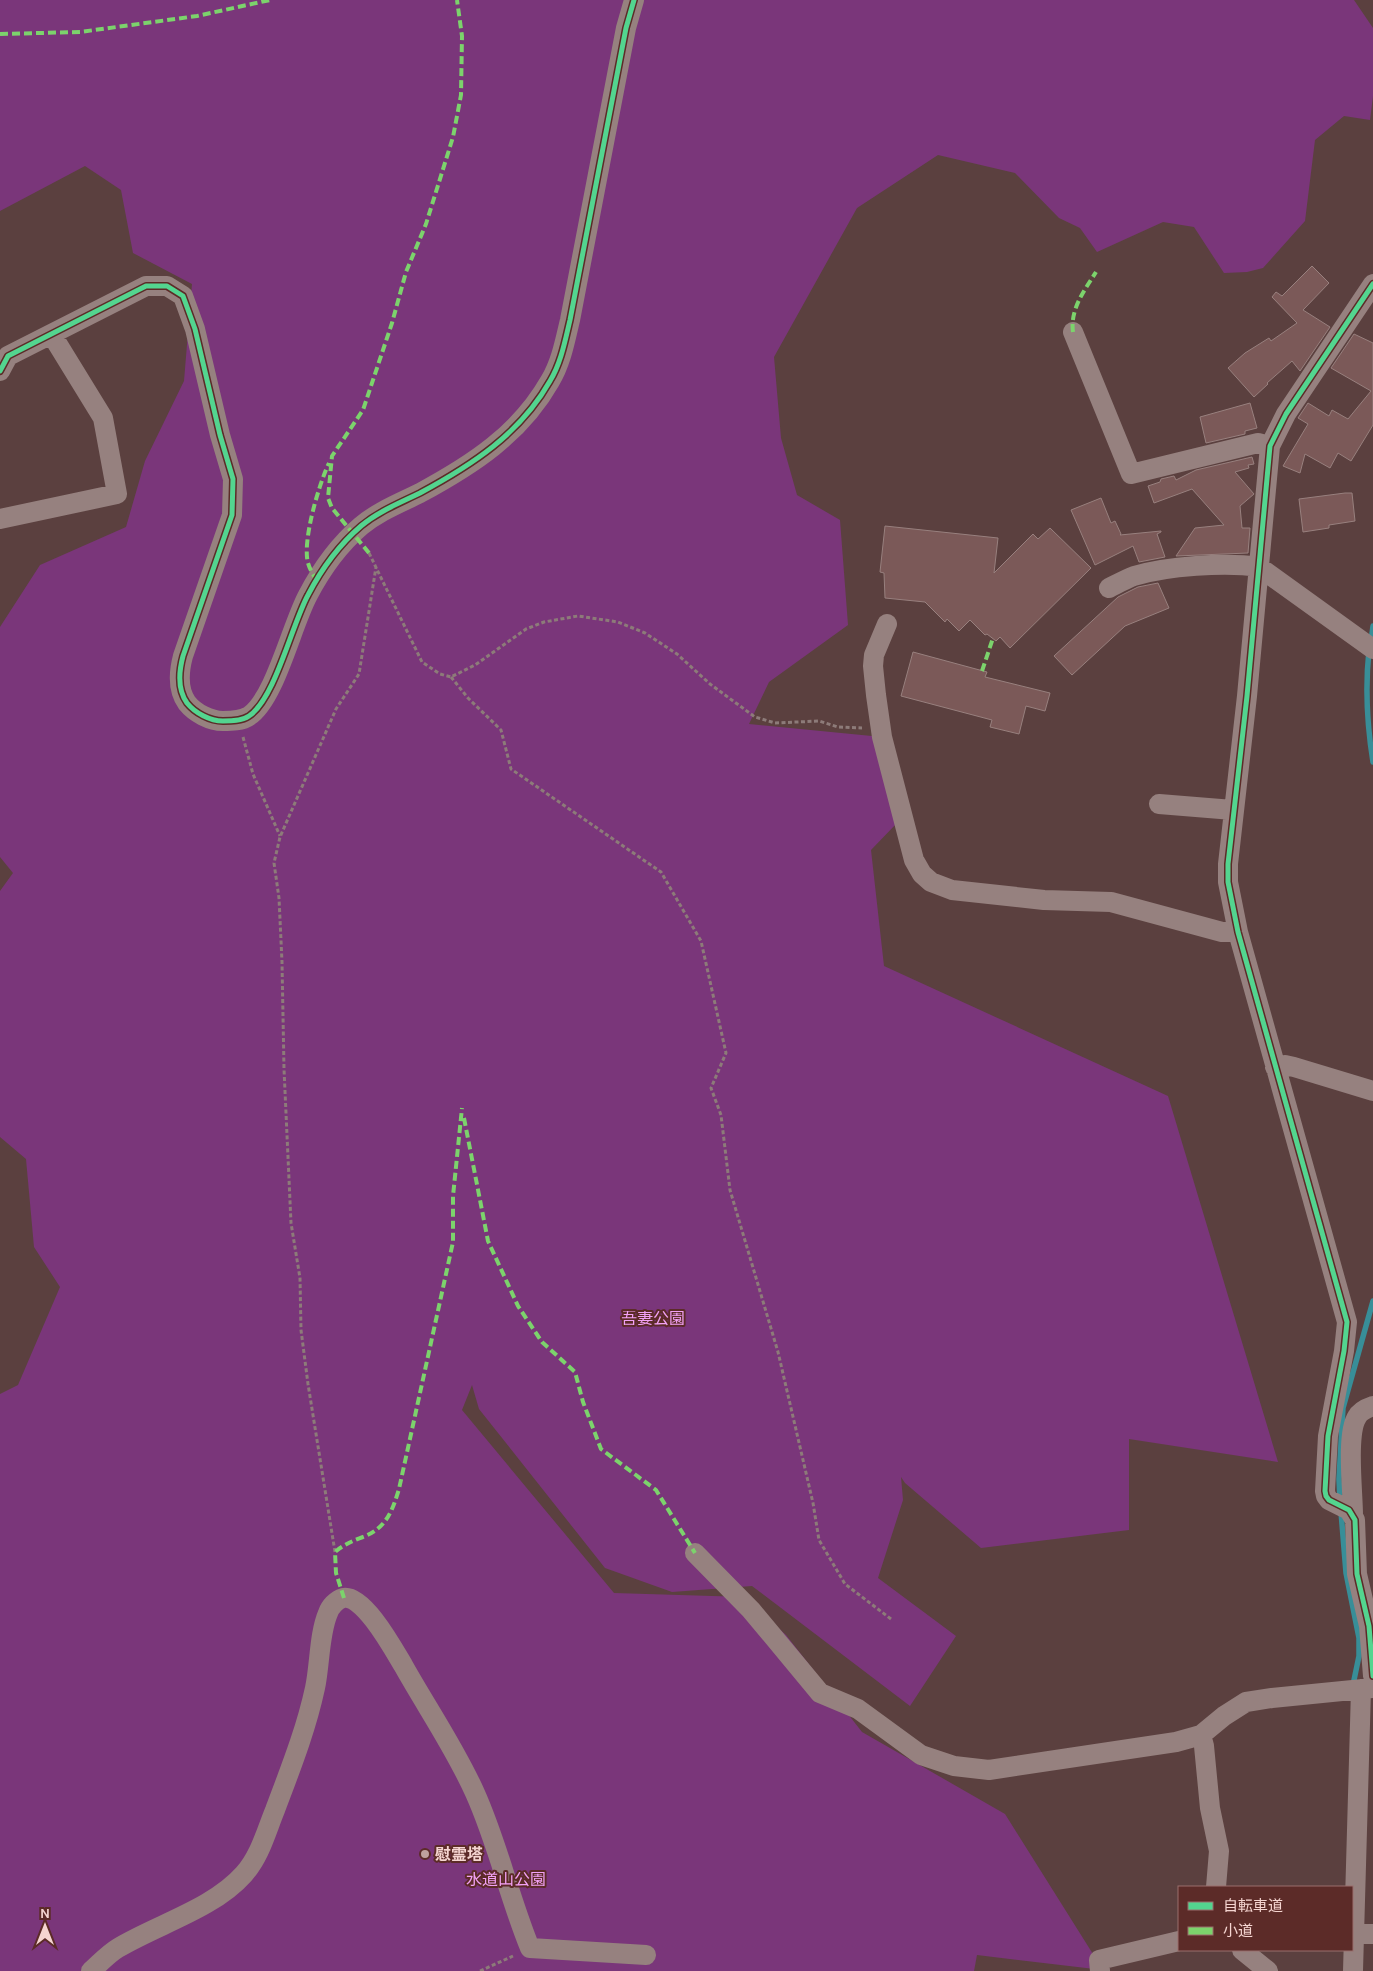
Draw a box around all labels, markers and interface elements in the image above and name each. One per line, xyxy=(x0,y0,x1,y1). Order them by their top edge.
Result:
park label: 吾妻公園 xyxy=(621,1309,685,1328)
place label: 慰霊塔 xyxy=(435,1845,483,1864)
marker: 慰霊塔 xyxy=(419,1848,431,1860)
park label: 水道山公園 xyxy=(466,1870,546,1889)
legend xyxy=(1178,1886,1353,1951)
text: 自転車道 xyxy=(1223,1897,1283,1915)
north arrow xyxy=(20,1901,70,1951)
text: N xyxy=(40,1905,50,1922)
text: 小道 xyxy=(1223,1922,1253,1940)

